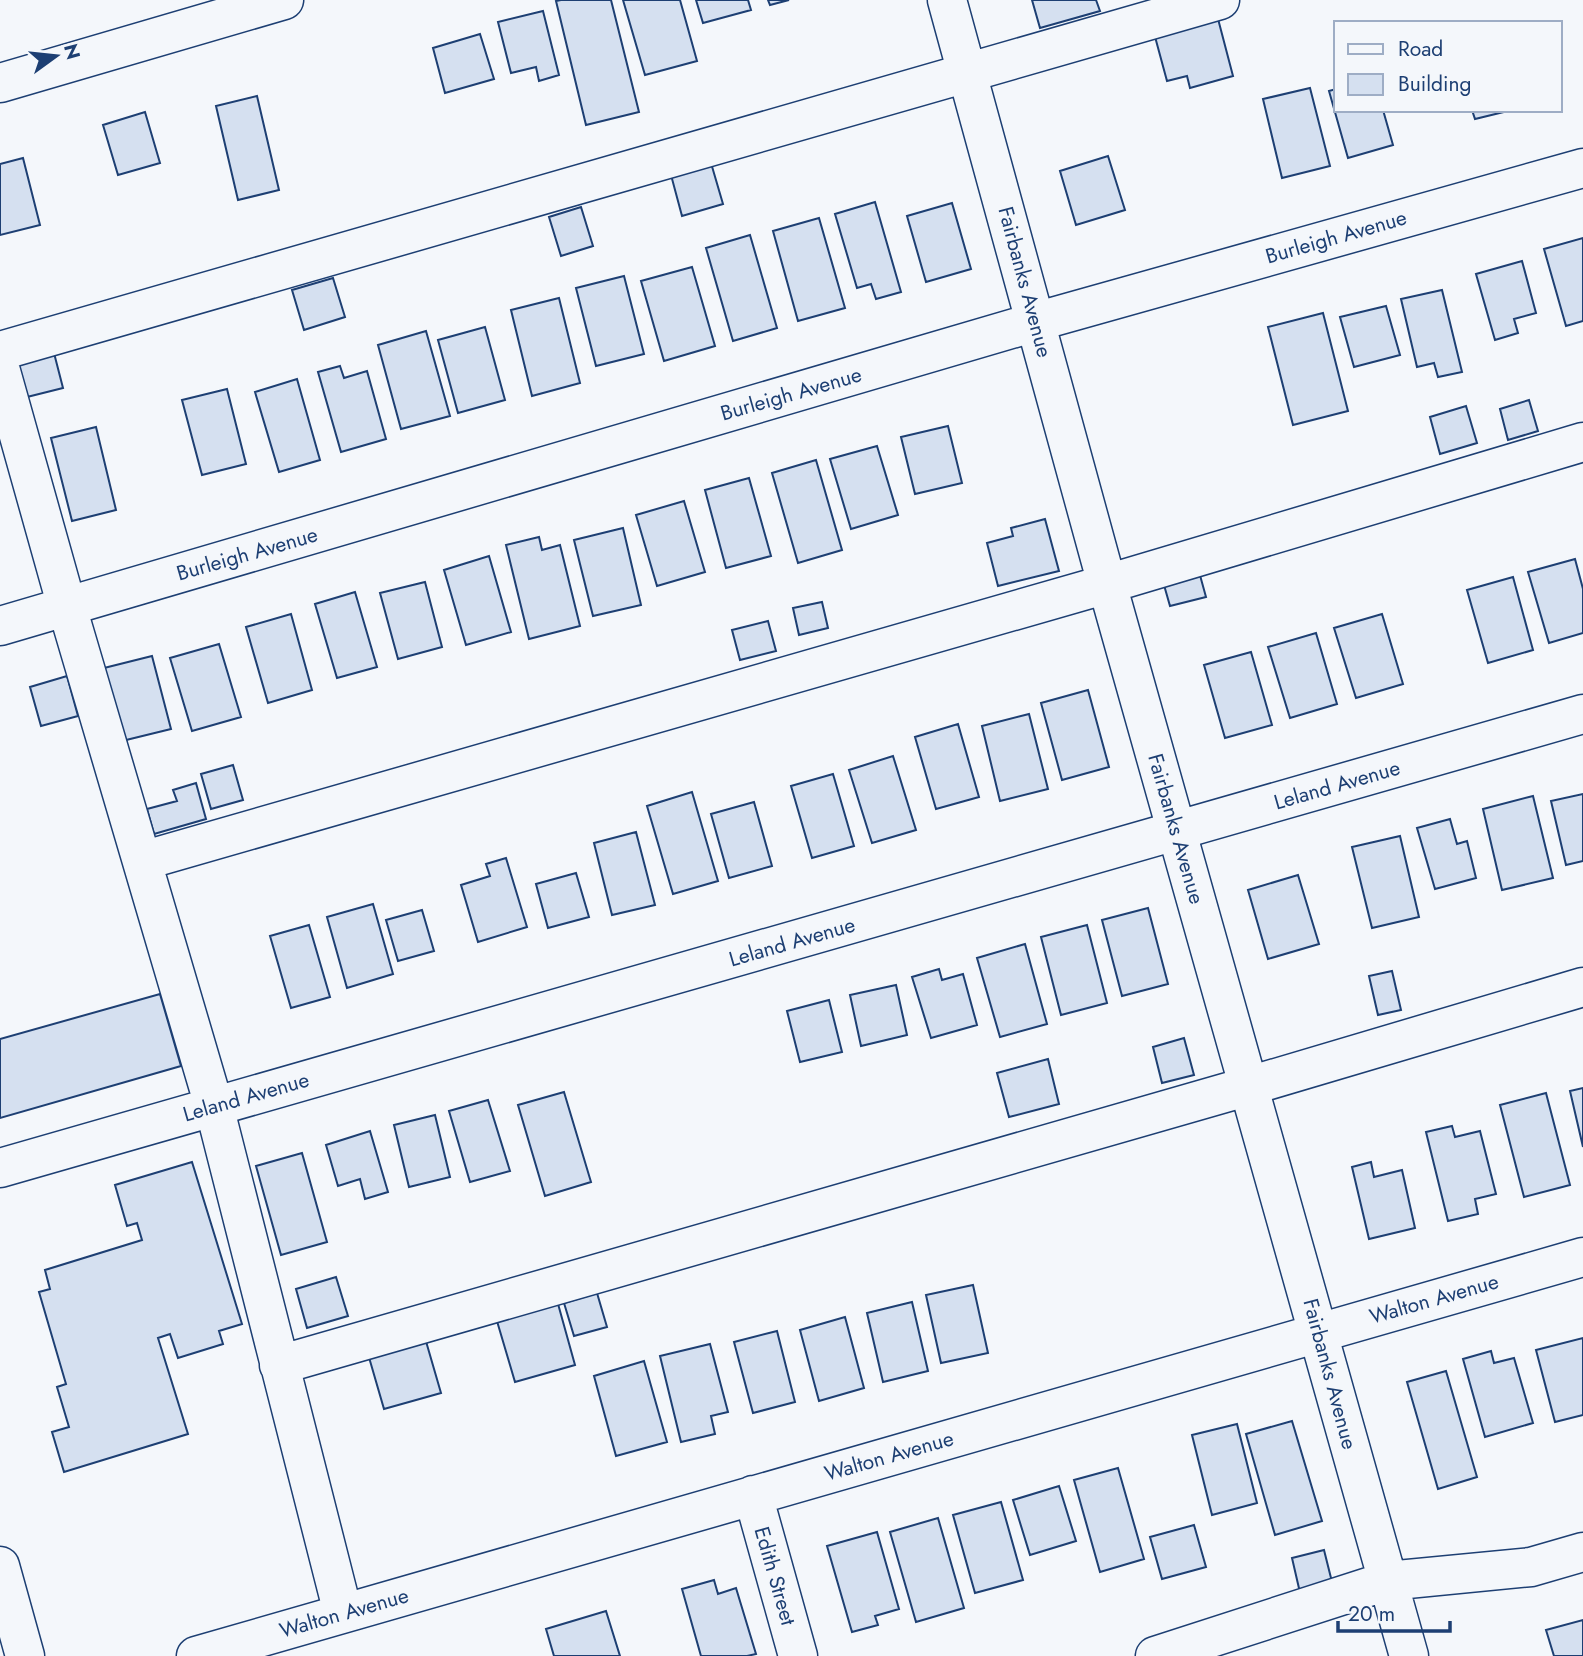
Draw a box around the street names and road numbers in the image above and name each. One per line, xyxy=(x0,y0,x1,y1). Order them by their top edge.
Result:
street label: Burleigh Avenue xyxy=(1262,202,1410,272)
street label: Fairbanks Avenue xyxy=(990,203,1060,361)
street label: Burleigh Avenue xyxy=(717,359,865,429)
street label: Burleigh Avenue xyxy=(173,519,321,589)
street label: Fairbanks Avenue xyxy=(1140,750,1212,908)
street label: Leland Avenue xyxy=(1270,753,1404,817)
street label: Leland Avenue xyxy=(725,910,859,974)
street label: Leland Avenue xyxy=(179,1065,313,1129)
street label: Walton Avenue xyxy=(1366,1266,1502,1332)
street label: Fairbanks Avenue xyxy=(1295,1295,1365,1453)
street label: Walton Avenue xyxy=(821,1423,957,1489)
street label: Edith Street xyxy=(747,1523,803,1629)
street label: Walton Avenue xyxy=(276,1580,412,1646)

